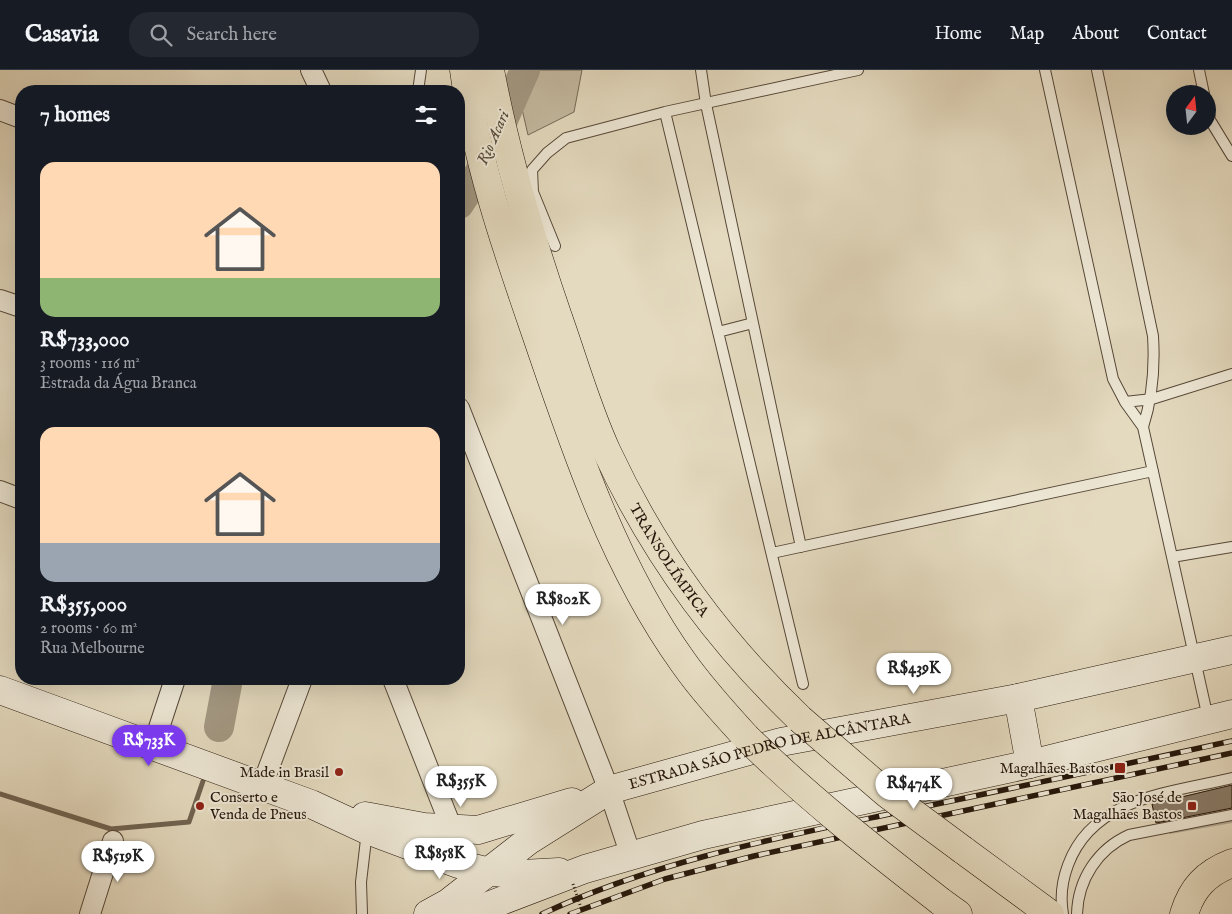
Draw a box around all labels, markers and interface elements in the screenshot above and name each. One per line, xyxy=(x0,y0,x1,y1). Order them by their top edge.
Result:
search box xyxy=(129,12,479,57)
text: Casavia xyxy=(25,19,99,50)
icon: search xyxy=(147,21,175,49)
text: Search here xyxy=(187,23,277,47)
text: Home xyxy=(935,23,982,46)
text: Map xyxy=(1010,23,1044,46)
text: About xyxy=(1072,23,1119,46)
text: Contact xyxy=(1147,23,1207,46)
north arrow xyxy=(1166,85,1216,135)
map controls xyxy=(1166,85,1216,135)
icon: filters xyxy=(412,101,440,129)
text: 7 homes xyxy=(40,102,110,129)
water label: Rio Acari xyxy=(473,106,515,168)
icon: home xyxy=(195,194,285,284)
text: R$733,000 xyxy=(40,327,130,354)
text: 3 rooms · 116 m² xyxy=(40,354,140,374)
text: Estrada da Água Branca xyxy=(40,374,197,394)
icon: home xyxy=(195,459,285,549)
street label: TRANSOLÍMPICA xyxy=(625,500,714,621)
pin: R$802K xyxy=(522,584,604,626)
text: R$802K xyxy=(536,590,590,610)
text: R$355,000 xyxy=(40,592,127,619)
text: 2 rooms · 60 m² xyxy=(40,619,138,639)
text: Rua Melbourne xyxy=(40,639,145,659)
pin: R$439K xyxy=(873,652,955,695)
text: R$439K xyxy=(887,659,941,679)
street label: ESTRADA SÃO PEDRO DE ALCÂNTARA xyxy=(626,709,913,794)
pin: R$733K xyxy=(108,724,190,767)
text: R$733K xyxy=(123,731,175,751)
place label: Magalhães Bastos xyxy=(1000,759,1109,778)
marker: Magalhães Bastos xyxy=(1113,761,1127,775)
place label: Made in Brasil xyxy=(240,763,330,782)
marker: Made in Brasil xyxy=(333,766,345,778)
pin: R$355K xyxy=(420,766,502,808)
pin: R$474K xyxy=(873,768,955,810)
text: R$355K xyxy=(436,772,486,792)
text: R$474K xyxy=(886,774,942,794)
place label: Conserto e Venda de Pneus xyxy=(209,788,306,824)
place label: São José de Magalhães Bastos xyxy=(1073,788,1182,824)
marker: Conserto e Venda de Pneus xyxy=(194,800,206,812)
marker: São José de Magalhães Bastos xyxy=(1186,800,1198,812)
pin: R$858K xyxy=(399,838,481,880)
pin: R$519K xyxy=(77,840,159,883)
text: R$858K xyxy=(415,844,465,864)
text: R$519K xyxy=(92,847,144,867)

